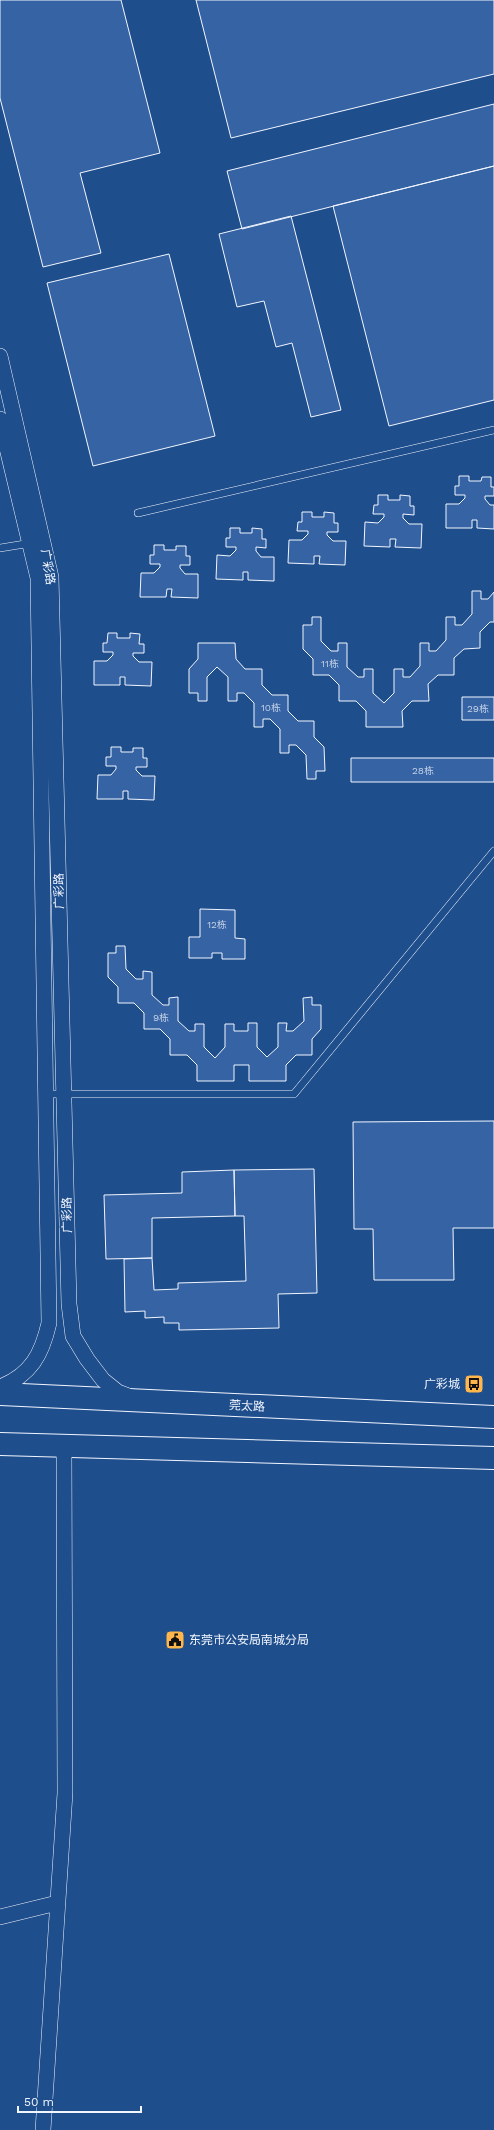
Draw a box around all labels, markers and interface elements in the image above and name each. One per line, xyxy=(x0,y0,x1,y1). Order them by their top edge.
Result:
street label: 广彩路 xyxy=(38,548,58,586)
house number: 11栋 xyxy=(321,658,339,669)
house number: 10栋 xyxy=(261,702,281,713)
house number: 29栋 xyxy=(467,703,489,714)
house number: 28栋 xyxy=(412,765,434,776)
street label: 广彩路 xyxy=(52,873,66,909)
house number: 12栋 xyxy=(207,919,227,930)
house number: 9栋 xyxy=(153,1012,169,1023)
street label: 广彩路 xyxy=(60,1197,74,1233)
bus stop icon: 广彩城 xyxy=(463,1373,485,1395)
place label: 广彩城 xyxy=(424,1377,460,1391)
street label: 莞太路 xyxy=(229,1398,265,1414)
public building icon: 东莞市公安局南城分局 xyxy=(164,1629,186,1651)
place label: 东莞市公安局南城分局 xyxy=(189,1633,309,1647)
scale bar xyxy=(18,2088,141,2114)
text: 50 m xyxy=(24,2095,54,2109)

